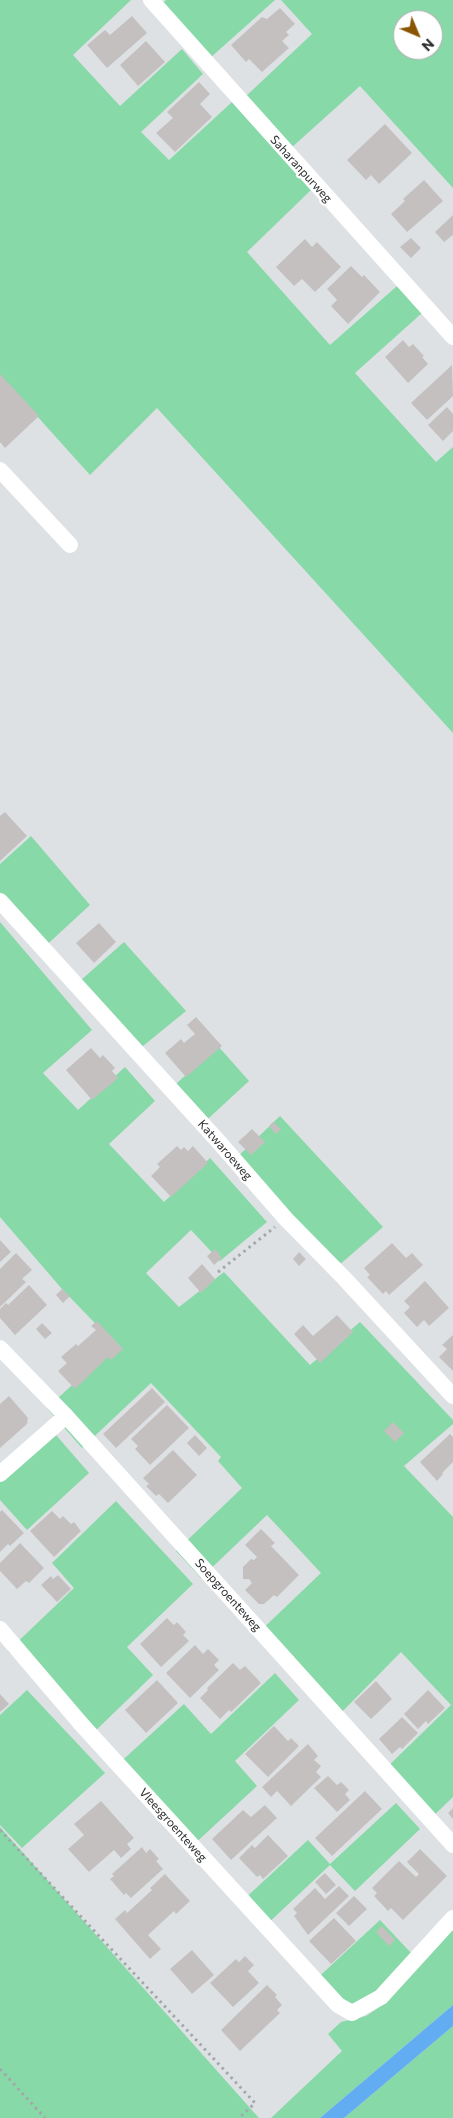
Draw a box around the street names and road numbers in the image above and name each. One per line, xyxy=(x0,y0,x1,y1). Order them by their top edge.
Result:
street label: Saharanpurweg xyxy=(267,133,335,205)
street label: Katwaroeweg xyxy=(195,1117,255,1183)
street label: Soepgroenteweg xyxy=(192,1556,264,1634)
street label: Vleesgroenteweg xyxy=(136,1785,210,1865)

